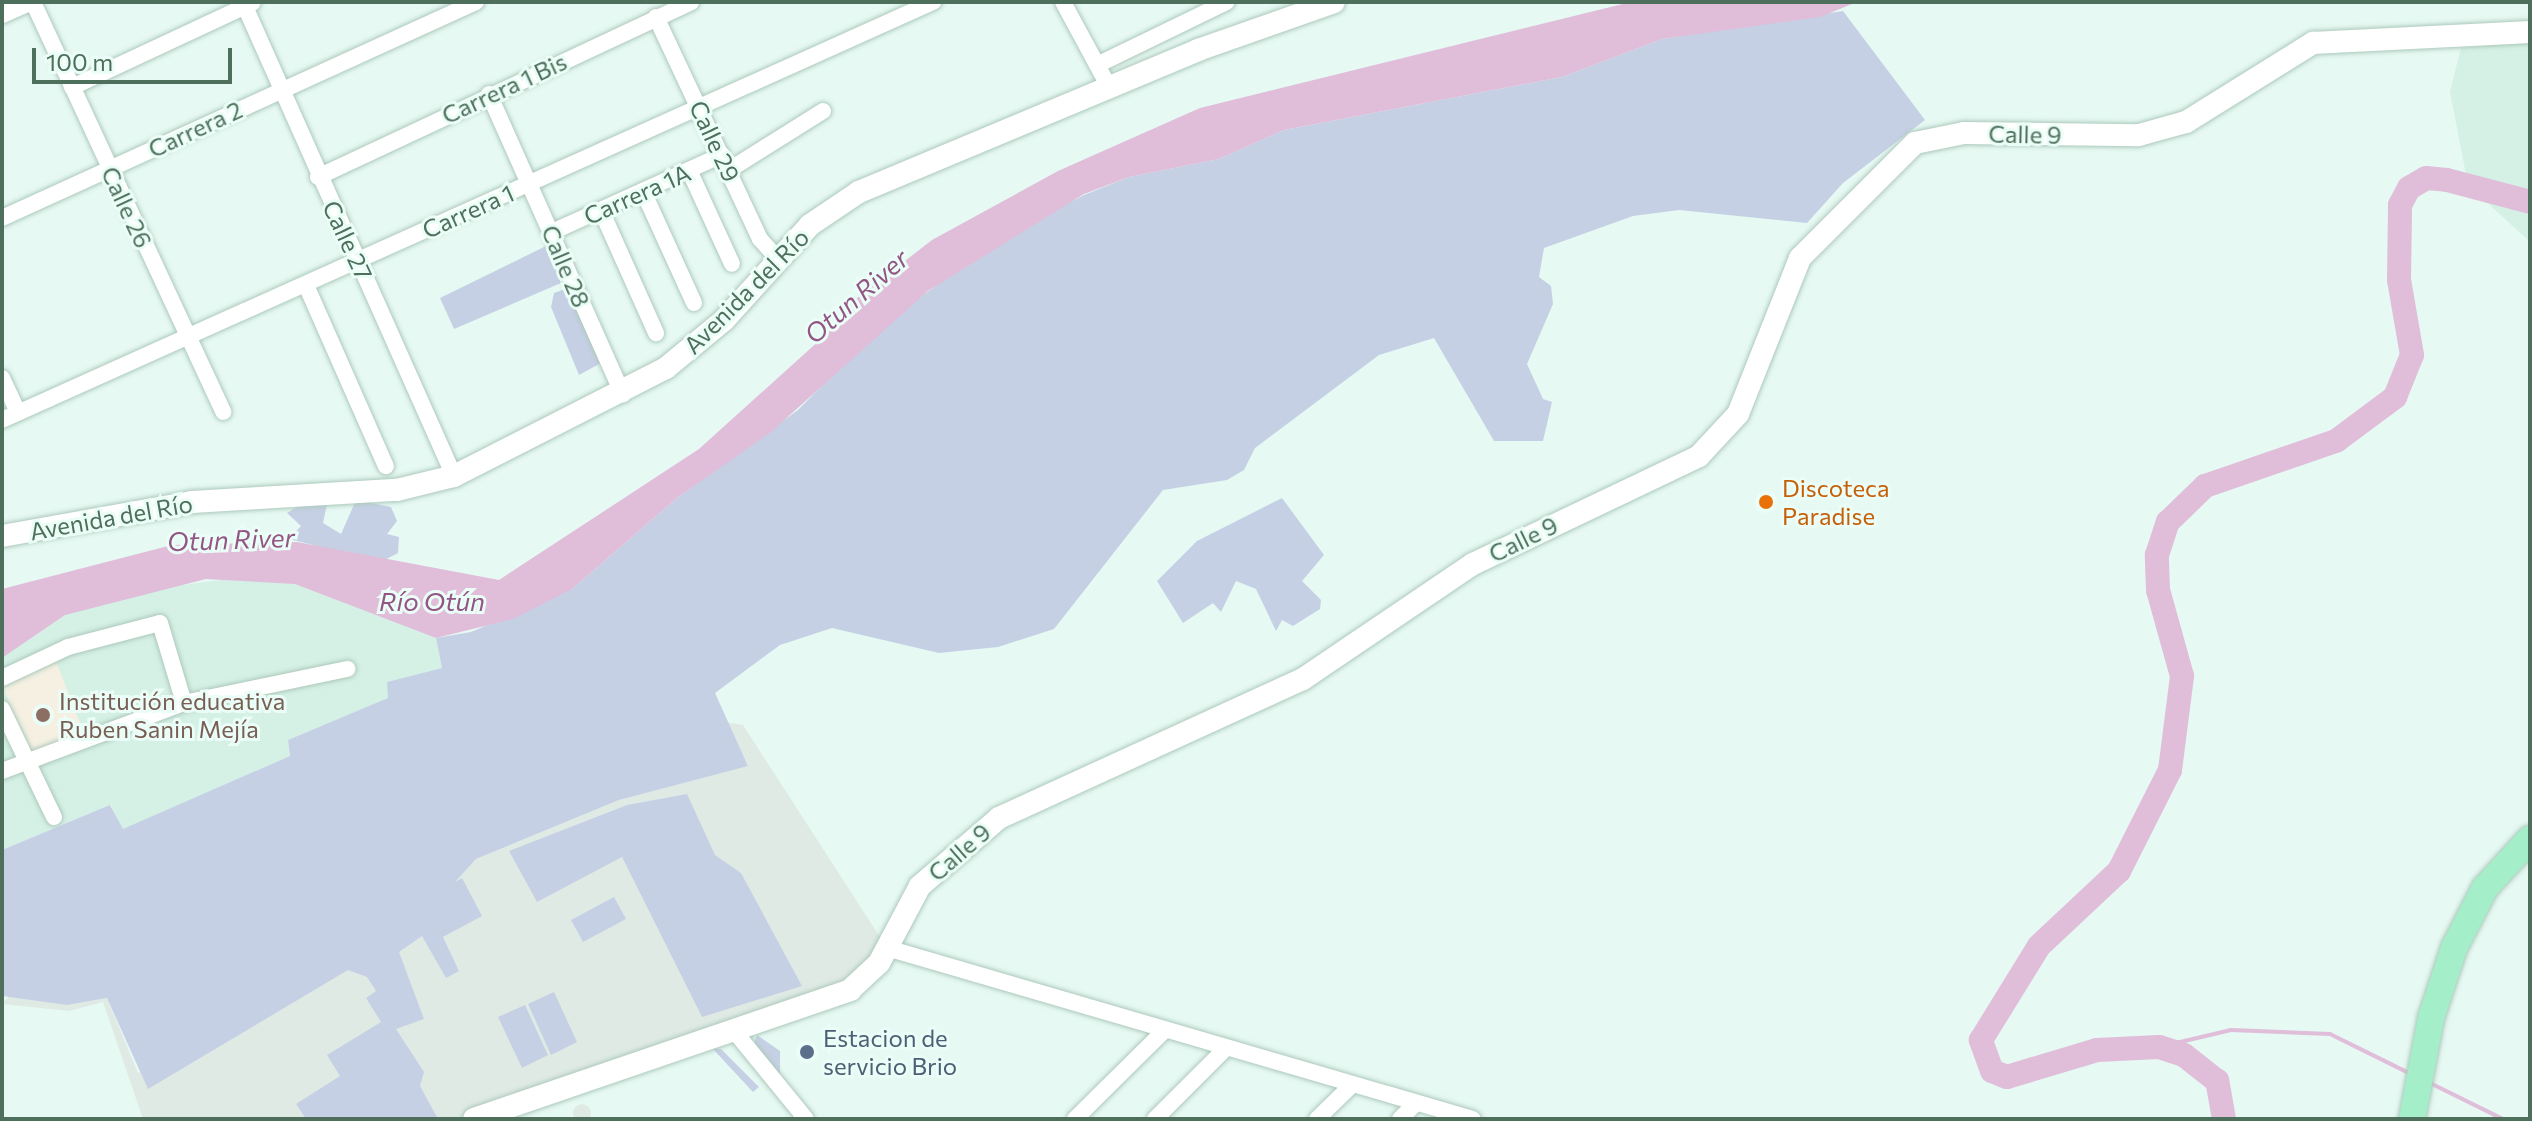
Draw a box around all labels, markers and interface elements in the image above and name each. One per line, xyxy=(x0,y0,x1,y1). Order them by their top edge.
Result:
scale bar xyxy=(36,32,236,82)
text: 100 m xyxy=(46,47,113,76)
street label: Carrera 1 Bis xyxy=(437,47,571,129)
street label: Carrera 2 xyxy=(144,95,246,163)
street label: Calle 29 xyxy=(684,96,746,186)
street label: Calle 9 xyxy=(1988,119,2062,149)
street label: Carrera 1A xyxy=(579,158,695,230)
street label: Calle 26 xyxy=(96,162,158,252)
street label: Carrera 1 xyxy=(418,178,518,244)
street label: Calle 27 xyxy=(317,196,379,284)
street label: Calle 28 xyxy=(536,221,596,311)
street label: Avenida del Río xyxy=(678,223,814,359)
water label: Otun River xyxy=(798,242,914,350)
place label: Discoteca Paradise xyxy=(1782,474,1890,530)
street label: Avenida del Río xyxy=(27,488,195,546)
marker: Discoteca Paradise xyxy=(1757,493,1775,511)
street label: Calle 9 xyxy=(1484,510,1562,568)
water label: Otun River xyxy=(167,521,295,557)
water label: Río Otún xyxy=(379,585,485,617)
place label: Institución educativa Ruben Sanin Mejía xyxy=(59,687,285,743)
marker: Institución educativa Ruben Sanin Mejía xyxy=(34,706,52,724)
street label: Calle 9 xyxy=(922,817,996,887)
place label: Estacion de servicio Brio xyxy=(823,1024,957,1080)
marker: Estacion de servicio Brio xyxy=(798,1043,816,1061)

